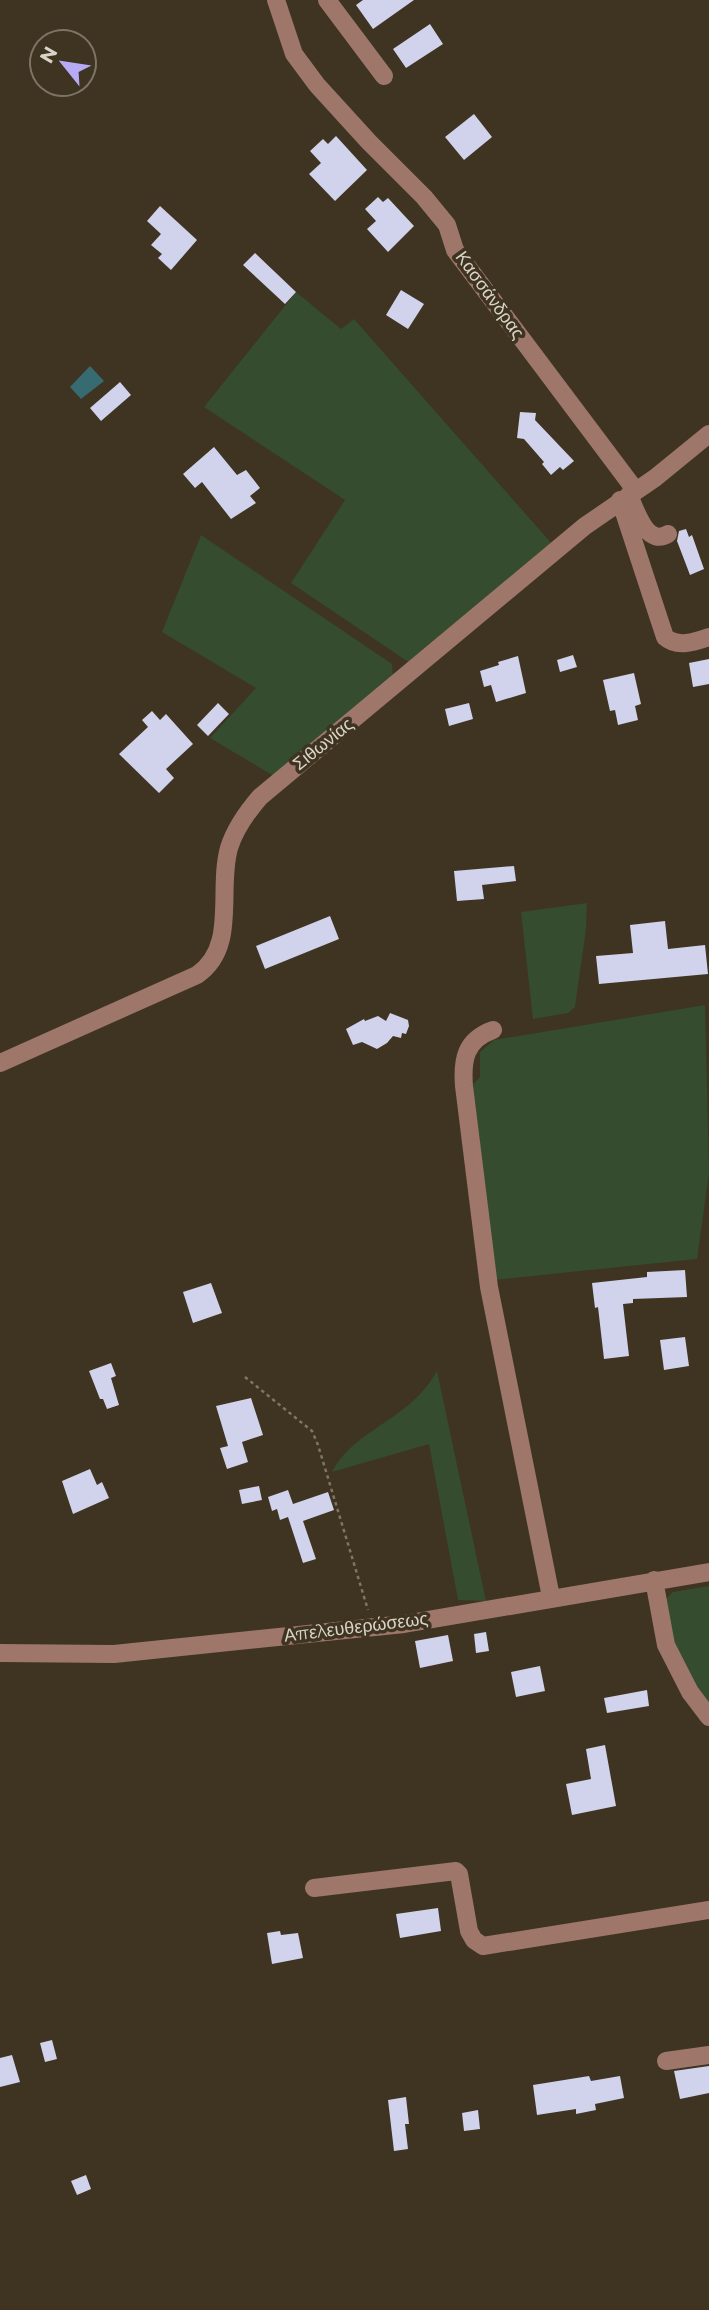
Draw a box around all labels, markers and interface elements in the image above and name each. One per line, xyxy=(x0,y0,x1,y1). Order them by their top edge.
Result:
north arrow xyxy=(28,28,98,98)
text: N xyxy=(35,42,63,67)
street label: Κασσάνδρας xyxy=(451,247,529,343)
street label: Σιθωνίας xyxy=(288,713,358,775)
street label: Απελευθερώσεως xyxy=(283,1607,430,1647)

